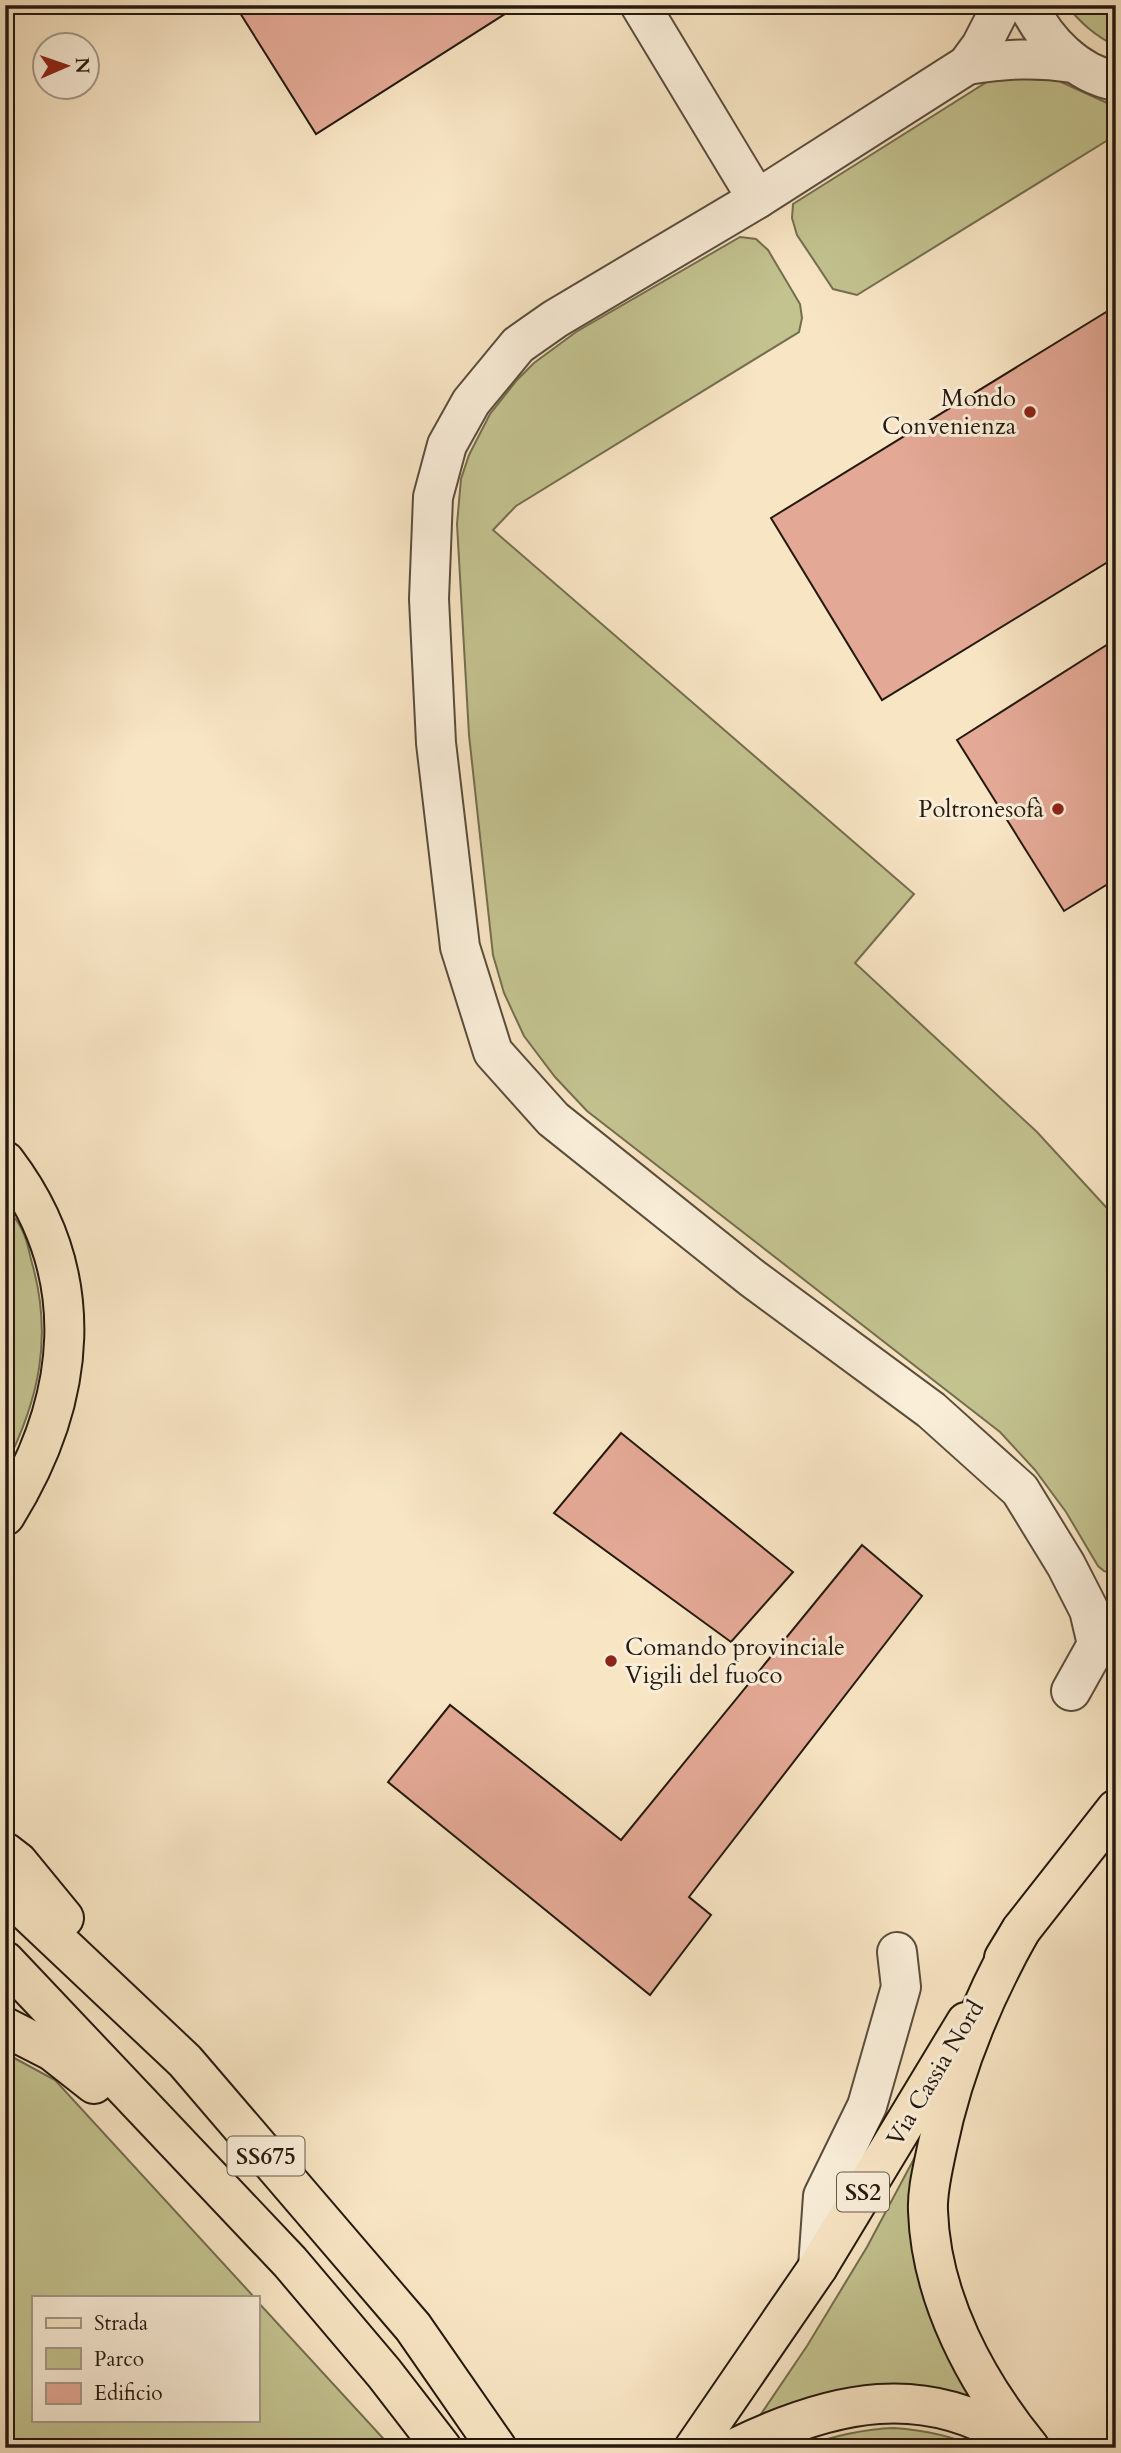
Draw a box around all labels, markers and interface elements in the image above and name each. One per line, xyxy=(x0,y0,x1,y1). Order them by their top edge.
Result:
north arrow xyxy=(32,32,102,102)
text: N xyxy=(69,57,95,75)
place label: Mondo Convenienza xyxy=(882,382,1017,443)
marker: Mondo Convenienza xyxy=(1022,404,1038,420)
place label: Poltronesofà xyxy=(918,793,1045,826)
marker: Poltronesofà xyxy=(1050,801,1066,817)
place label: Comando provinciale Vigili del fuoco xyxy=(625,1631,845,1692)
marker: Comando provinciale Vigili del fuoco xyxy=(603,1653,619,1669)
street label: Via Cassia Nord xyxy=(879,1994,992,2152)
road number: SS675 xyxy=(228,2136,304,2176)
road number: SS2 xyxy=(837,2172,889,2212)
legend xyxy=(32,2296,259,2422)
text: Strada xyxy=(94,2309,148,2338)
text: Parco xyxy=(94,2345,144,2374)
text: Edificio xyxy=(94,2379,163,2408)

